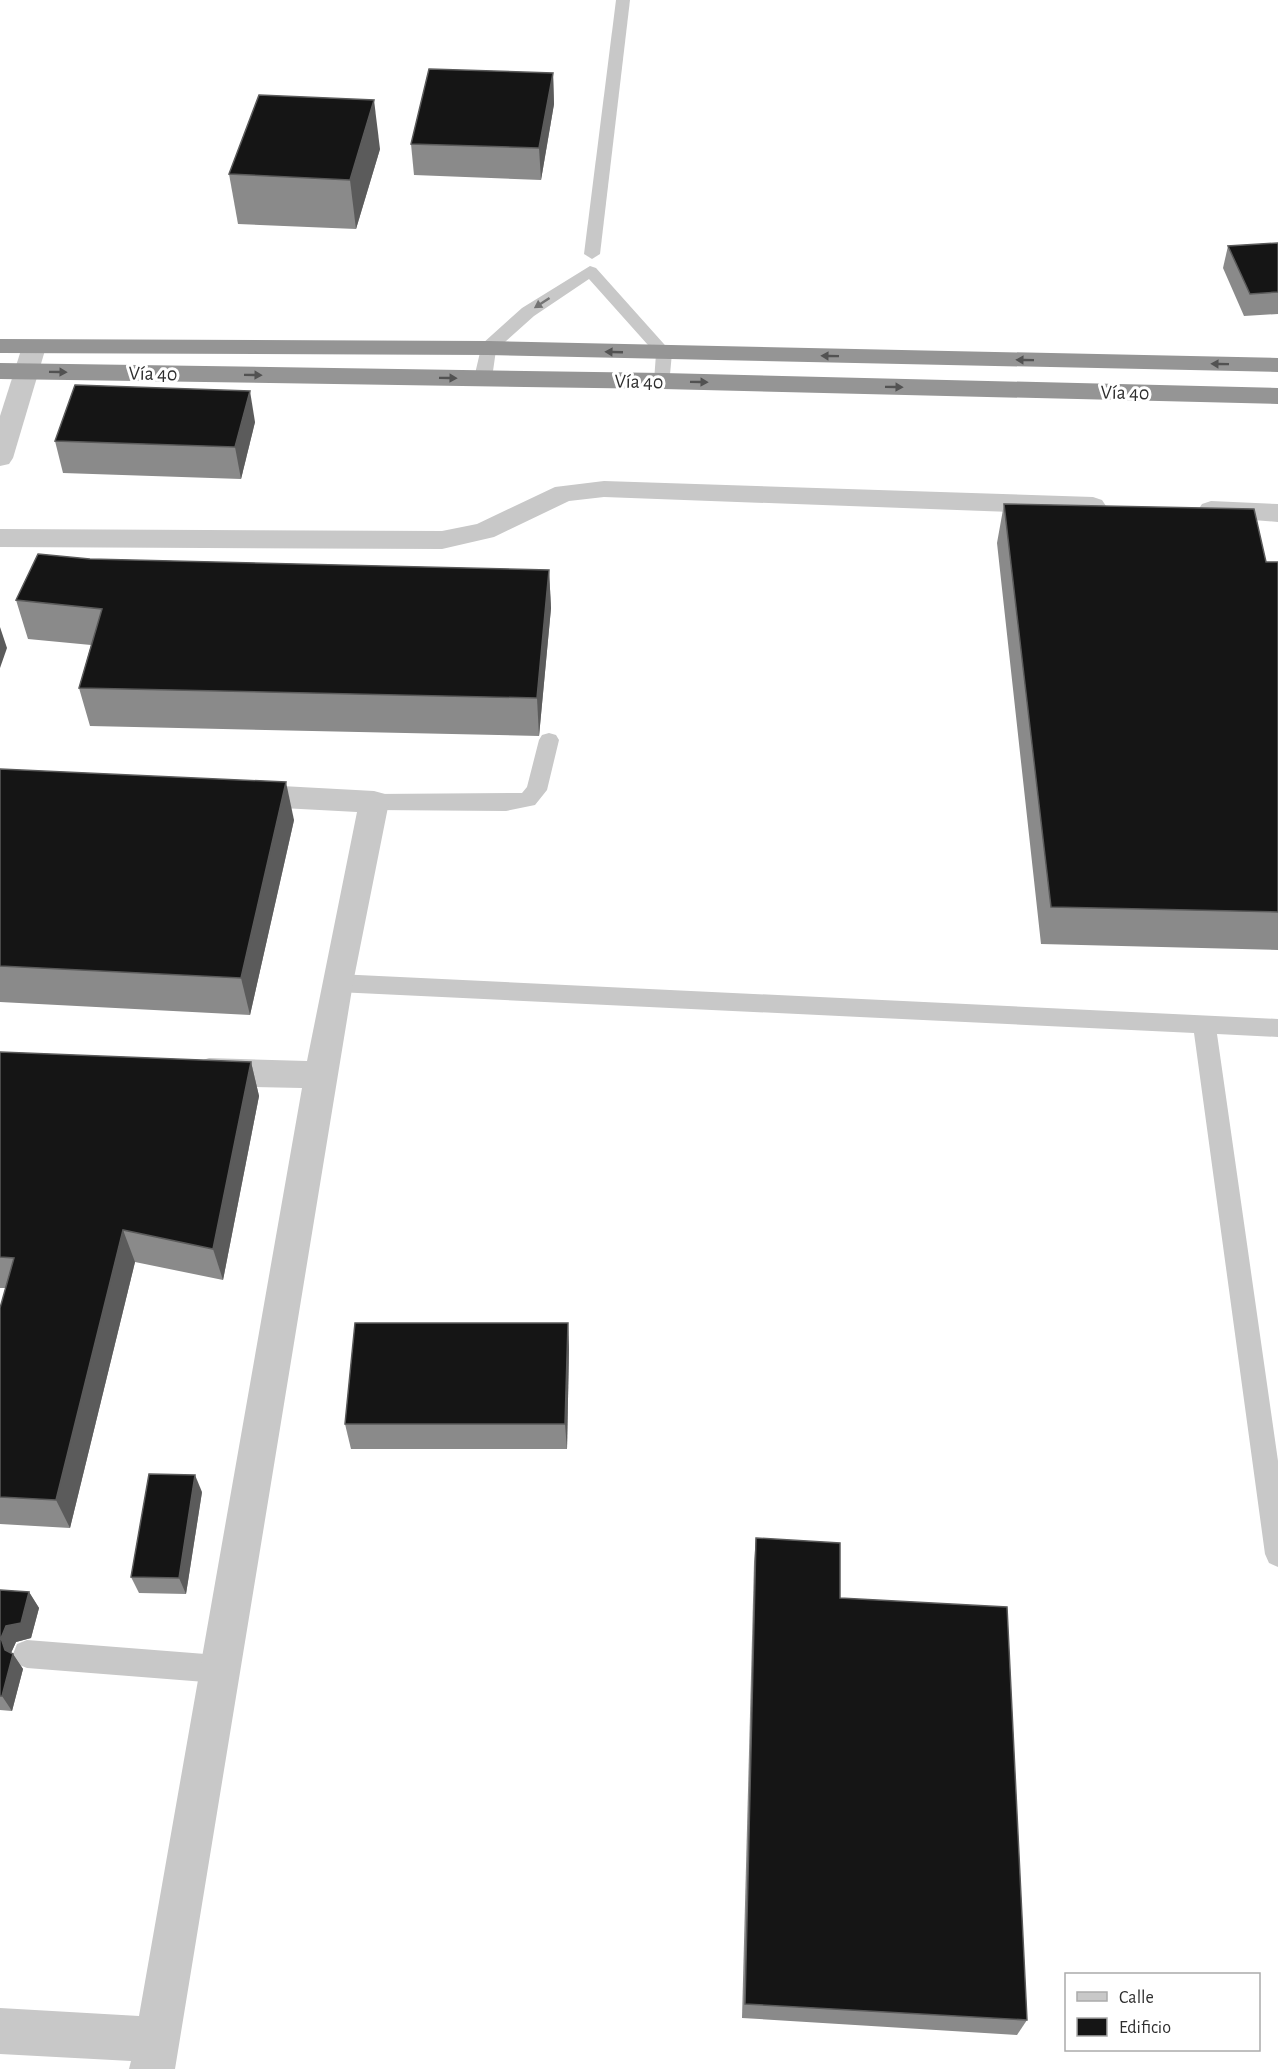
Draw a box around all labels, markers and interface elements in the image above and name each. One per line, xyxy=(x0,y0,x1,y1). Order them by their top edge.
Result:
one-way arrow xyxy=(533,297,550,308)
one-way arrow xyxy=(604,347,623,356)
one-way arrow xyxy=(820,352,839,361)
one-way arrow xyxy=(1015,356,1034,365)
one-way arrow xyxy=(1210,359,1229,369)
street label: Vía 40 xyxy=(128,364,178,384)
one-way arrow xyxy=(49,367,68,377)
one-way arrow xyxy=(244,370,263,380)
street label: Vía 40 xyxy=(614,372,664,392)
one-way arrow xyxy=(439,373,458,383)
one-way arrow xyxy=(690,377,709,387)
one-way arrow xyxy=(885,382,904,391)
street label: Vía 40 xyxy=(1100,383,1150,403)
legend xyxy=(1065,1973,1260,2051)
text: Calle xyxy=(1119,1989,1154,2007)
text: Edificio xyxy=(1119,2019,1171,2037)

